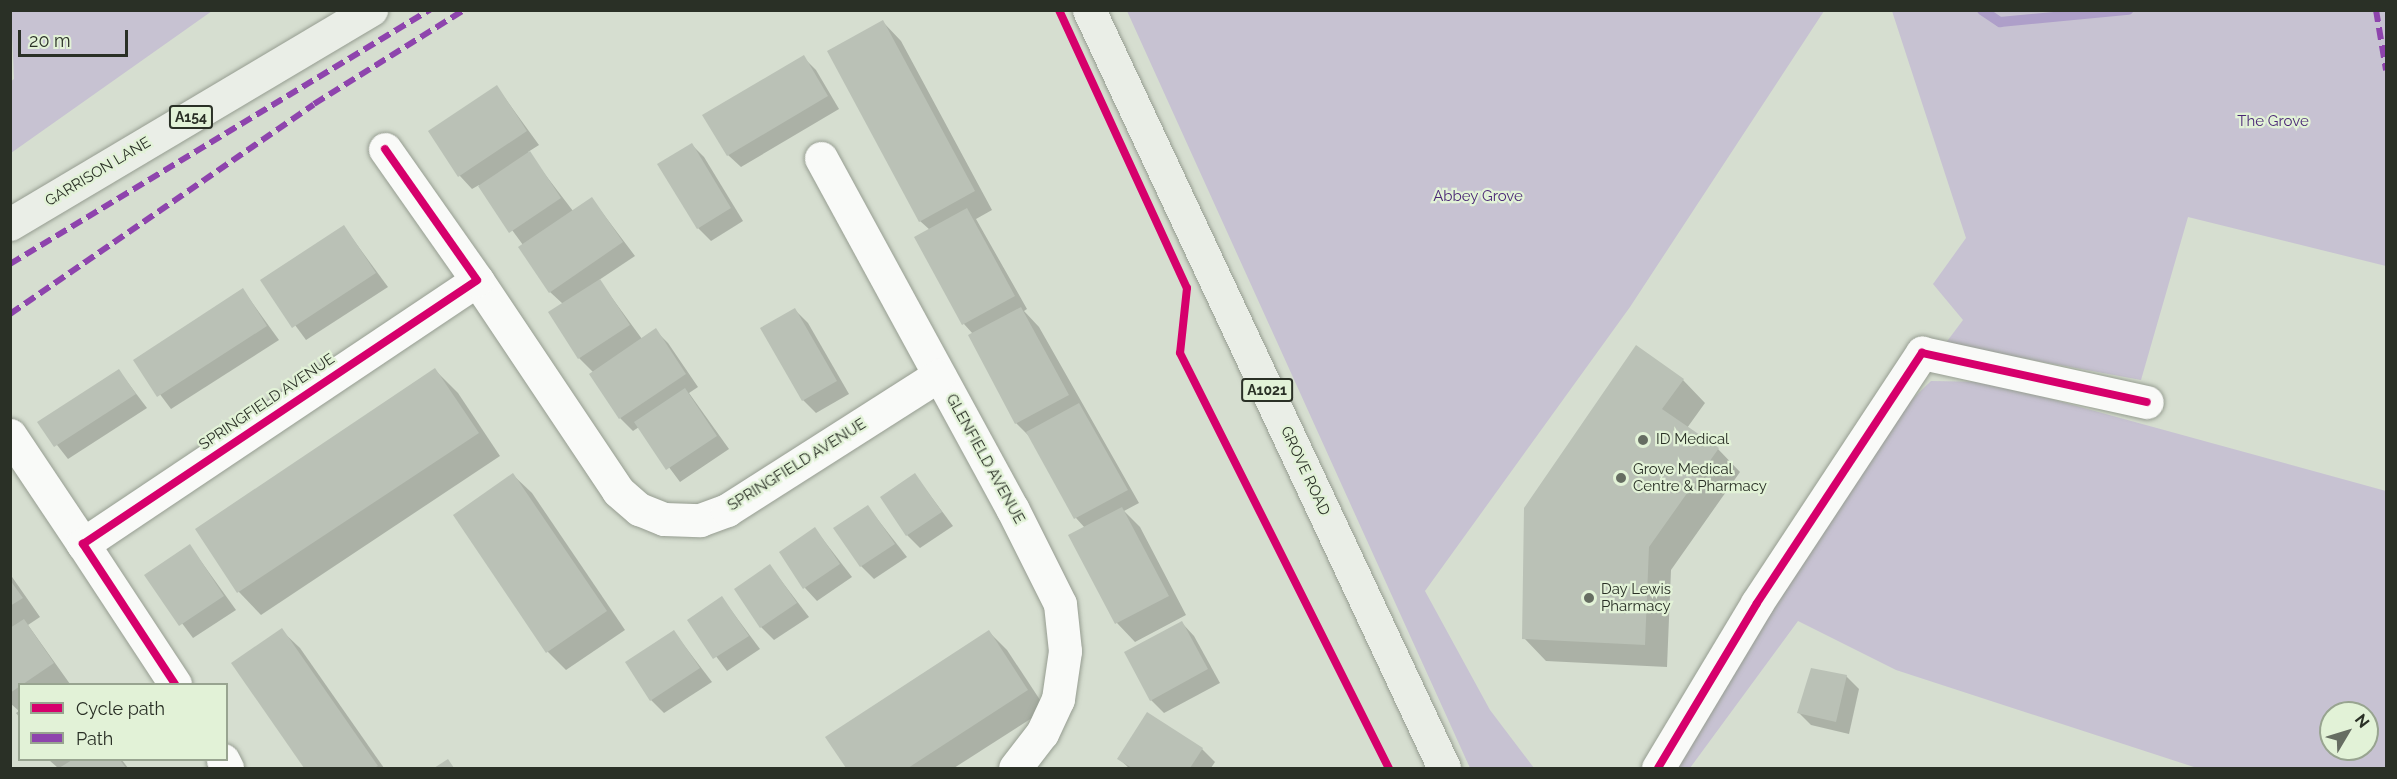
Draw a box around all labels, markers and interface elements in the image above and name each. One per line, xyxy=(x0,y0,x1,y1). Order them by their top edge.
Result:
scale bar xyxy=(21,18,130,56)
text: 20 m xyxy=(29,30,71,51)
road number: A154 xyxy=(168,106,213,128)
park label: The Grove xyxy=(2237,113,2309,131)
street label: GARRISON LANE xyxy=(42,133,154,211)
park label: Abbey Grove xyxy=(1433,188,1523,206)
street label: SPRINGFIELD AVENUE xyxy=(196,350,338,454)
road number: A1021 xyxy=(1240,379,1294,401)
street label: GLENFIELD AVENUE xyxy=(942,391,1028,527)
street label: SPRINGFIELD AVENUE xyxy=(724,415,870,515)
street label: GROVE ROAD xyxy=(1277,424,1333,518)
marker: ID Medical xyxy=(1634,431,1652,449)
place label: ID Medical xyxy=(1656,431,1729,449)
place label: Grove Medical Centre & Pharmacy xyxy=(1633,460,1767,495)
marker: Grove Medical Centre & Pharmacy xyxy=(1614,471,1628,485)
place label: Day Lewis Pharmacy xyxy=(1601,580,1671,615)
marker: Day Lewis Pharmacy xyxy=(1582,591,1596,605)
legend xyxy=(18,683,228,761)
text: Cycle path xyxy=(76,698,165,719)
north arrow xyxy=(2319,701,2379,761)
text: N xyxy=(2351,710,2373,732)
text: Path xyxy=(76,728,113,749)

